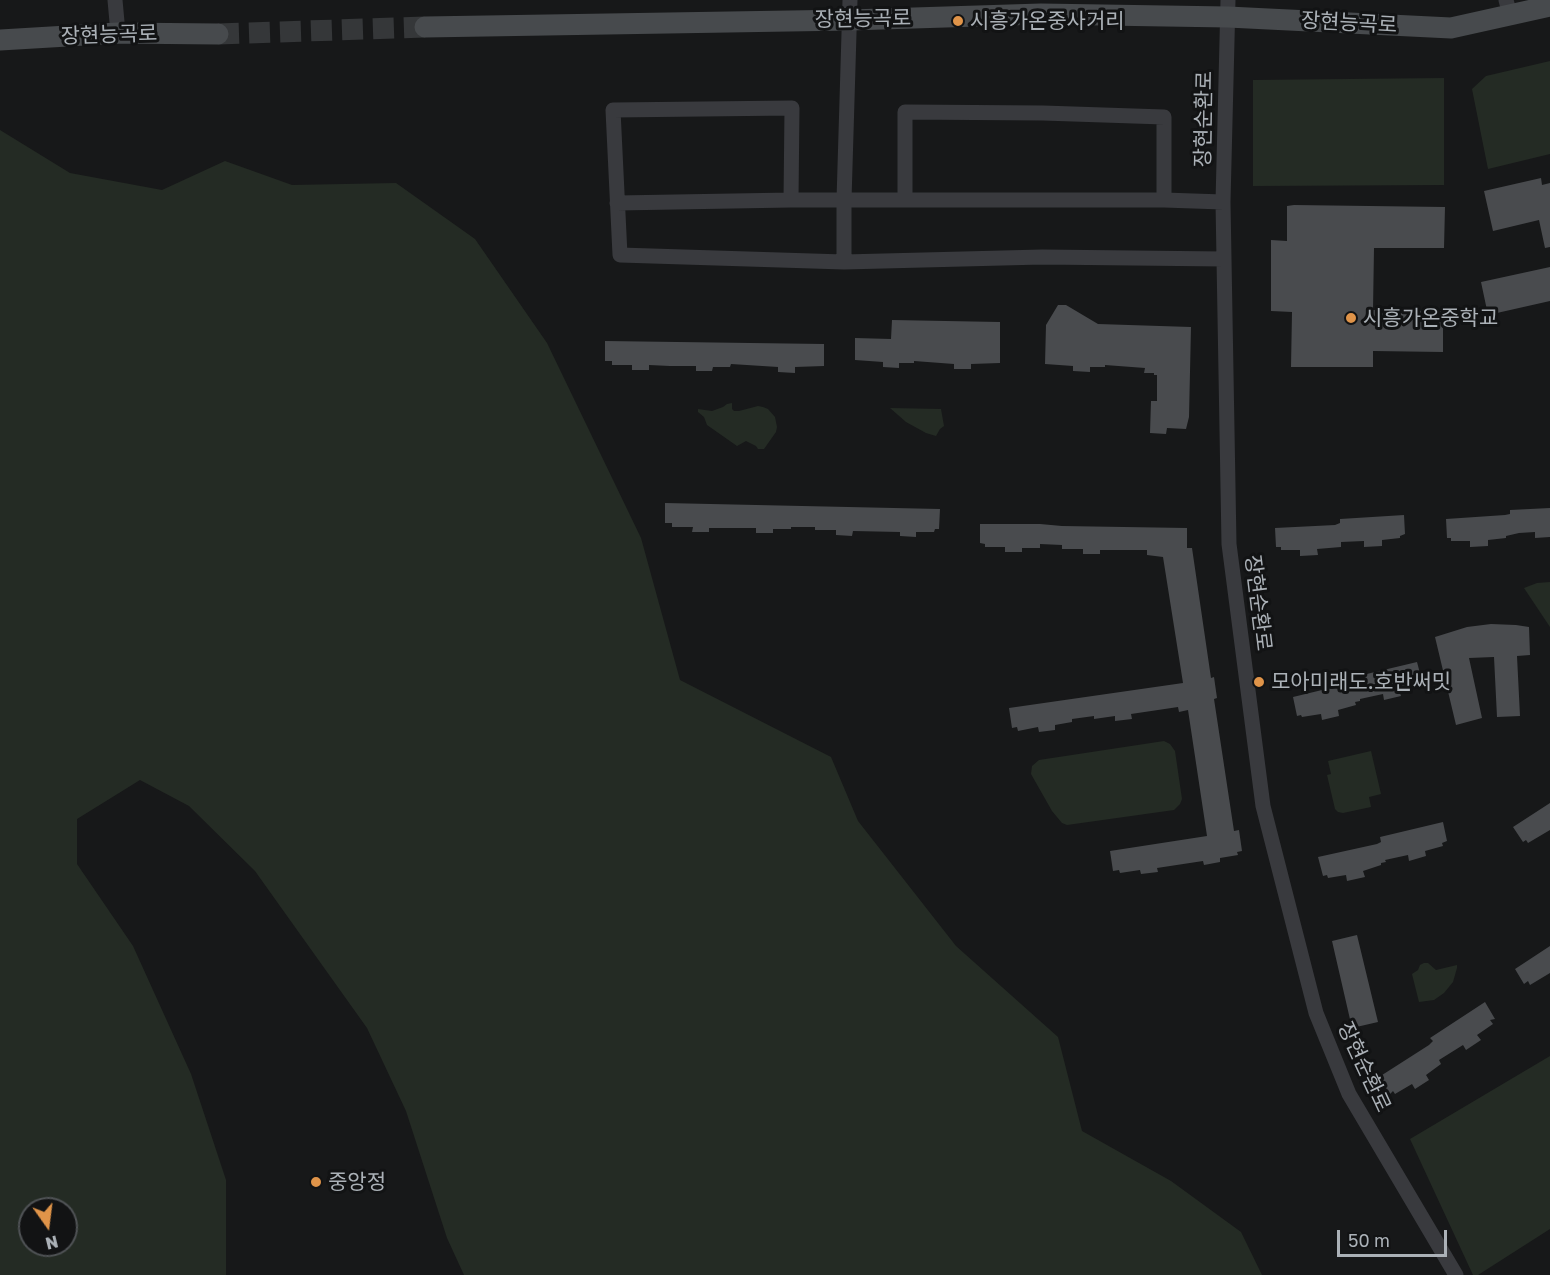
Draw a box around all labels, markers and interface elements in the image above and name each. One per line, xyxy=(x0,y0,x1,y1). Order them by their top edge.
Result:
street label: 장현능곡로 xyxy=(814,6,912,32)
place label: 시흥가온중사거리 xyxy=(970,8,1125,34)
street label: 장현능곡로 xyxy=(1300,8,1398,38)
marker: 시흥가온중사거리 xyxy=(951,14,965,28)
street label: 장현능곡로 xyxy=(60,21,158,49)
street label: 장현순환로 xyxy=(1191,70,1217,168)
place label: 시흥가온중학교 xyxy=(1363,305,1498,331)
marker: 시흥가온중학교 xyxy=(1344,311,1358,325)
street label: 장현순환로 xyxy=(1240,554,1276,652)
place label: 모아미래도.호반써밋 xyxy=(1271,669,1451,695)
marker: 모아미래도.호반써밋 xyxy=(1252,675,1266,689)
street label: 장현순환로 xyxy=(1332,1018,1396,1116)
place label: 중앙정 xyxy=(328,1169,386,1195)
marker: 중앙정 xyxy=(309,1175,323,1189)
north arrow xyxy=(18,1197,78,1257)
scale bar xyxy=(1340,1218,1450,1256)
text: 50 m xyxy=(1348,1229,1390,1251)
text: N xyxy=(44,1231,60,1254)

